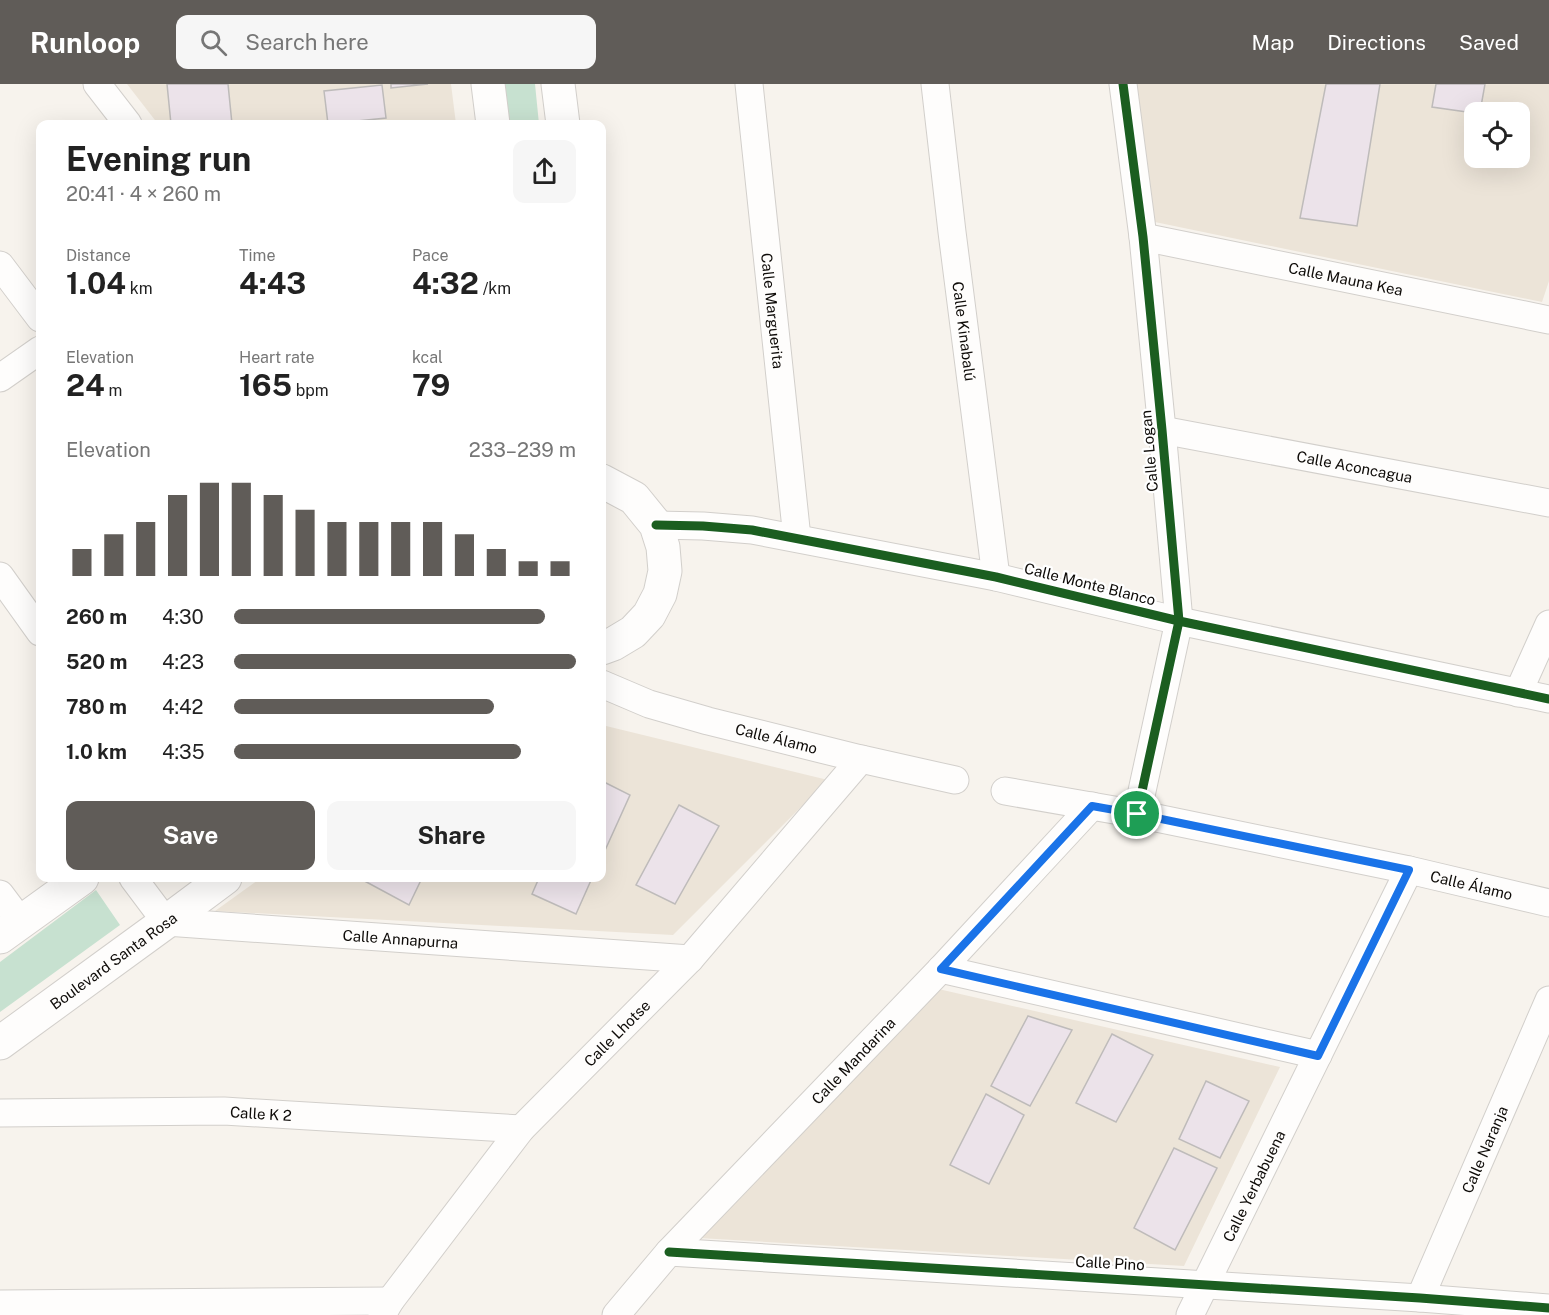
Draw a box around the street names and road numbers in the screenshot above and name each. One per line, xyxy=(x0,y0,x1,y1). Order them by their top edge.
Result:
street label: Calle Marguerita xyxy=(758,252,788,369)
street label: Calle Mauna Kea xyxy=(1287,258,1405,298)
street label: Calle Kinabalú xyxy=(950,280,979,382)
street label: Calle Logan xyxy=(1137,409,1161,493)
street label: Calle Aconcagua xyxy=(1295,447,1414,486)
street label: Calle Monte Blanco xyxy=(1023,559,1157,609)
street label: Calle Álamo xyxy=(734,720,819,756)
street label: Calle Álamo xyxy=(1429,867,1514,903)
street label: Boulevard Santa Rosa xyxy=(46,909,180,1012)
street label: Calle Annapurna xyxy=(342,926,459,951)
street label: Calle Lhotse xyxy=(580,996,653,1069)
street label: Calle Mandarina xyxy=(808,1014,898,1107)
street label: Calle K 2 xyxy=(229,1103,292,1124)
street label: Calle Naranja xyxy=(1458,1103,1511,1196)
street label: Calle Yerbabuena xyxy=(1219,1127,1288,1244)
street label: Calle Pino xyxy=(1075,1253,1145,1273)

